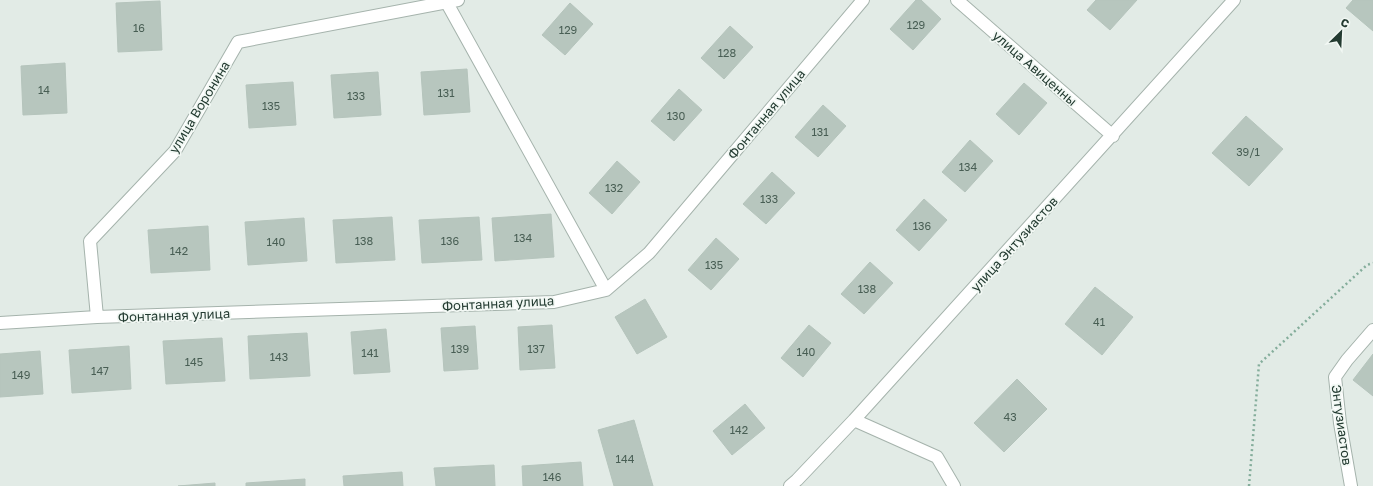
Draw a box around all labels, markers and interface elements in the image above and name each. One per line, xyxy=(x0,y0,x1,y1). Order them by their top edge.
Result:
north arrow xyxy=(1321,12,1361,52)
text: С xyxy=(1339,15,1352,30)
house number: 129 xyxy=(907,18,925,31)
house number: 16 xyxy=(133,21,145,34)
house number: 129 xyxy=(559,23,577,36)
street label: улица Авиценны xyxy=(990,27,1080,109)
house number: 128 xyxy=(718,46,736,59)
street label: улица Воронина xyxy=(165,58,233,156)
street label: Фонтанная улица xyxy=(724,66,808,162)
house number: 14 xyxy=(38,83,50,96)
house number: 131 xyxy=(437,86,455,99)
house number: 133 xyxy=(347,89,365,102)
house number: 135 xyxy=(262,99,280,112)
house number: 130 xyxy=(667,109,685,122)
house number: 131 xyxy=(811,125,829,138)
house number: 39/1 xyxy=(1236,145,1260,158)
house number: 134 xyxy=(959,160,978,173)
house number: 132 xyxy=(605,181,623,194)
house number: 133 xyxy=(760,192,778,205)
street label: улица Энтузиастов xyxy=(967,193,1061,295)
house number: 136 xyxy=(913,219,932,232)
house number: 134 xyxy=(514,231,533,244)
house number: 138 xyxy=(355,234,374,247)
house number: 136 xyxy=(441,234,460,247)
house number: 140 xyxy=(267,235,286,248)
house number: 142 xyxy=(170,244,188,257)
house number: 135 xyxy=(705,258,723,271)
house number: 138 xyxy=(858,282,877,295)
street label: Фонтанная улица xyxy=(441,292,555,314)
street label: Фонтанная улица xyxy=(118,305,230,325)
house number: 41 xyxy=(1093,315,1105,328)
house number: 139 xyxy=(451,342,469,355)
house number: 137 xyxy=(527,342,545,355)
house number: 140 xyxy=(797,345,816,358)
house number: 141 xyxy=(361,346,379,359)
house number: 143 xyxy=(270,350,288,363)
house number: 145 xyxy=(185,355,203,368)
house number: 147 xyxy=(91,364,109,377)
house number: 149 xyxy=(12,368,30,381)
street label: Энтузиастов xyxy=(1328,384,1356,466)
house number: 43 xyxy=(1003,410,1017,423)
house number: 142 xyxy=(730,423,748,436)
house number: 144 xyxy=(616,452,635,465)
house number: 146 xyxy=(543,470,562,483)

